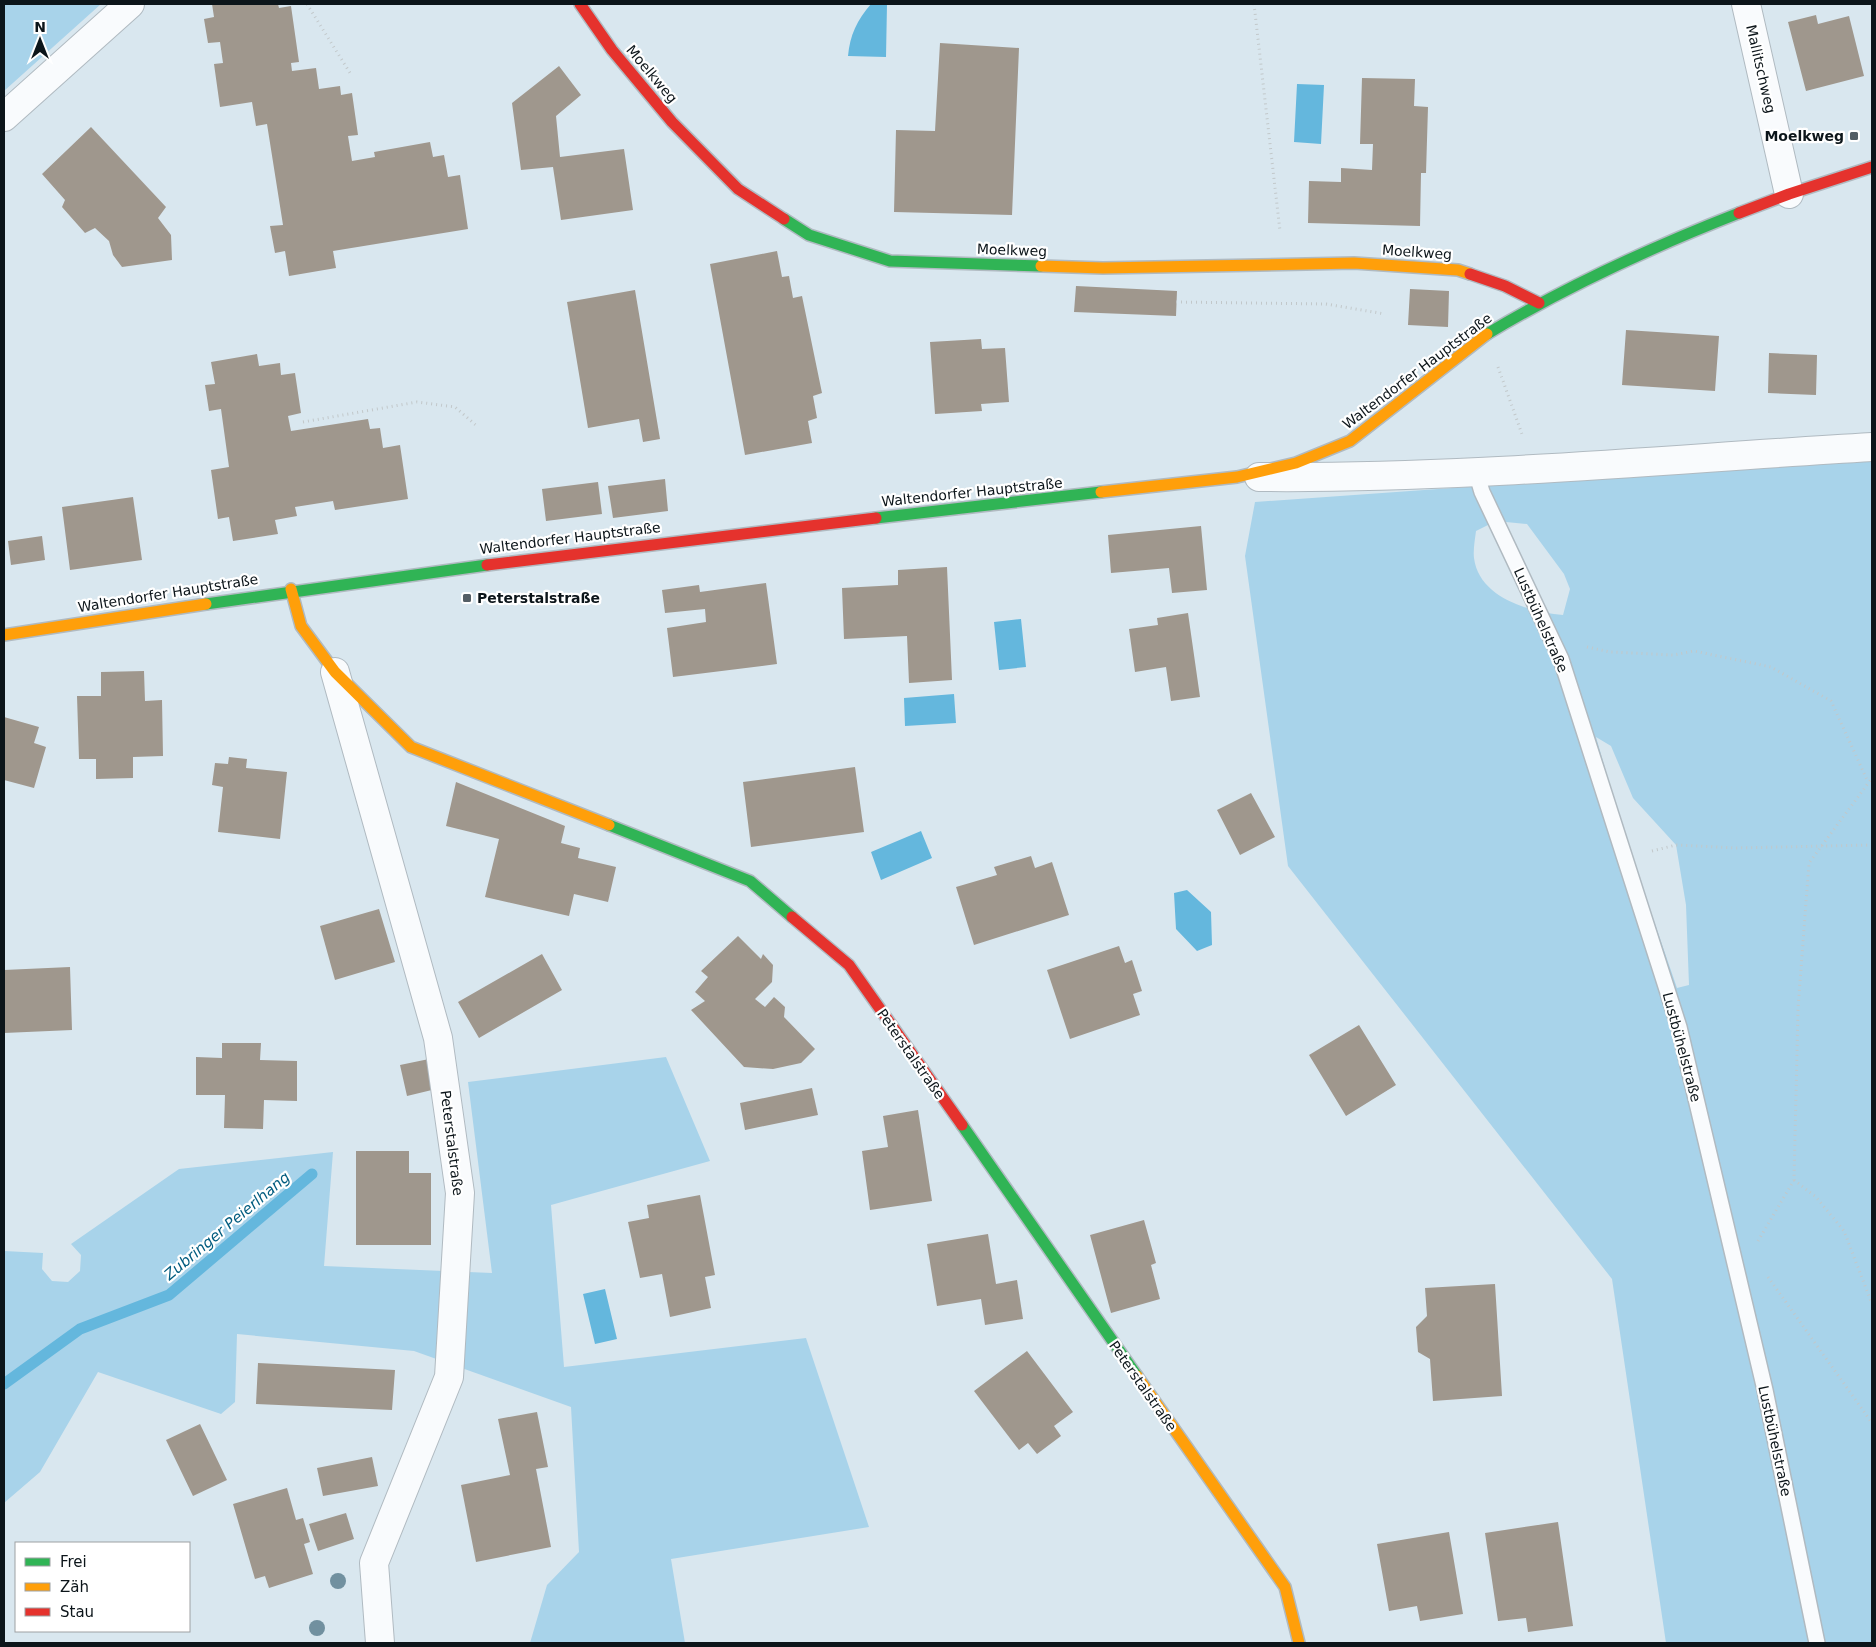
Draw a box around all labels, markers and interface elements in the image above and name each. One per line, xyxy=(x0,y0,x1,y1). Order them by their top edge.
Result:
north arrow xyxy=(15,15,65,65)
text: N xyxy=(34,19,46,35)
street label: Mallitschweg xyxy=(1743,23,1779,115)
street label: Moelkweg xyxy=(623,42,681,106)
place label: Moelkweg xyxy=(1764,128,1844,144)
marker: Moelkweg xyxy=(1848,130,1860,142)
street label: Moelkweg xyxy=(977,241,1047,259)
street label: Moelkweg xyxy=(1381,242,1453,262)
street label: Waltendorfer Hauptstraße xyxy=(1339,310,1495,432)
street label: Waltendorfer Hauptstraße xyxy=(881,475,1063,509)
street label: Waltendorfer Hauptstraße xyxy=(479,519,661,557)
street label: Lustbühelstraße xyxy=(1511,565,1571,675)
street label: Waltendorfer Hauptstraße xyxy=(77,571,259,615)
place label: Peterstalstraße xyxy=(477,590,600,606)
marker: Peterstalstraße xyxy=(461,592,473,604)
street label: Lustbühelstraße xyxy=(1660,990,1704,1104)
street label: Peterstalstraße xyxy=(874,1006,948,1102)
street label: Peterstalstraße xyxy=(438,1089,466,1197)
water label: Zubringer Peierlhang xyxy=(160,1168,294,1284)
street label: Peterstalstraße xyxy=(1106,1338,1180,1434)
street label: Lustbühelstraße xyxy=(1755,1384,1795,1498)
legend xyxy=(15,1542,190,1632)
text: Frei xyxy=(60,1553,87,1571)
text: Zäh xyxy=(60,1578,89,1596)
text: Stau xyxy=(60,1603,94,1621)

